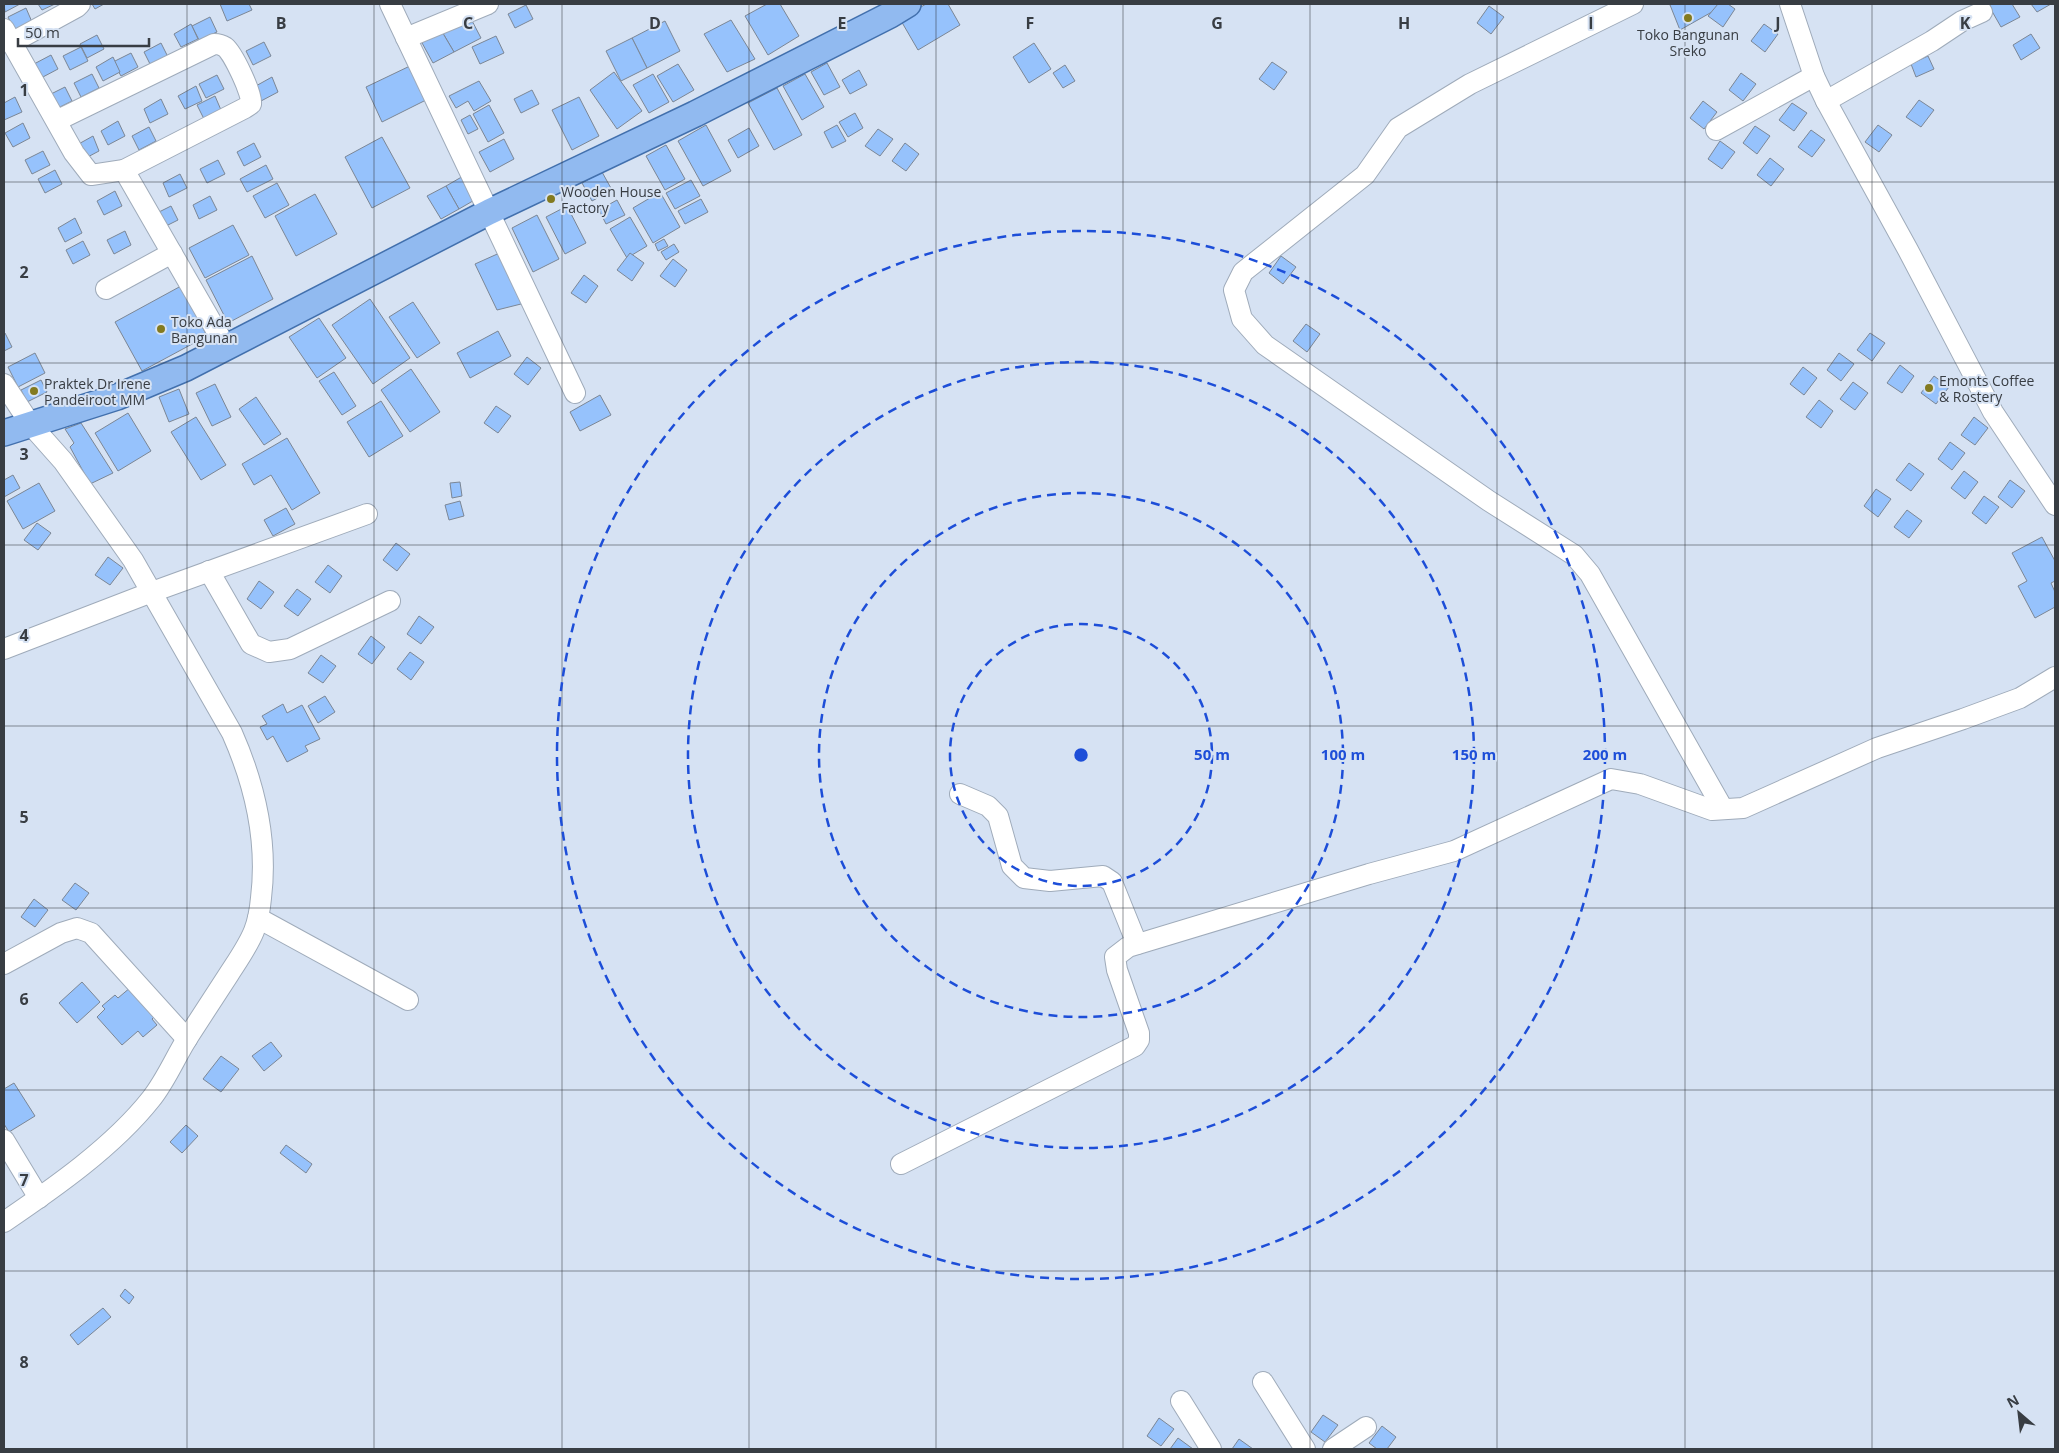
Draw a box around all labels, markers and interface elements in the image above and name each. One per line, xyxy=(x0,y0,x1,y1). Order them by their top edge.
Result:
text: B xyxy=(276,12,286,34)
text: C xyxy=(463,12,473,34)
text: D xyxy=(649,12,661,34)
text: E xyxy=(838,12,847,34)
text: F xyxy=(1026,12,1034,34)
text: G xyxy=(1211,12,1223,34)
text: H xyxy=(1398,12,1410,34)
text: I xyxy=(1588,12,1594,34)
marker: Toko Bangunan Sreko xyxy=(1682,12,1694,24)
text: J xyxy=(1773,12,1781,34)
text: K xyxy=(1960,12,1971,34)
scale bar xyxy=(18,15,149,47)
text: 50 m xyxy=(25,22,60,42)
place label: Toko Bangunan Sreko xyxy=(1637,25,1739,60)
text: 1 xyxy=(19,79,29,101)
place label: Wooden House Factory xyxy=(561,182,661,217)
marker: Wooden House Factory xyxy=(545,193,557,205)
text: 2 xyxy=(19,261,29,283)
place label: Toko Ada Bangunan xyxy=(171,312,238,347)
marker: Toko Ada Bangunan xyxy=(155,323,167,335)
place label: Emonts Coffee & Rostery xyxy=(1939,371,2035,406)
place label: Praktek Dr Irene Pandeiroot MM xyxy=(44,374,151,409)
marker: Emonts Coffee & Rostery xyxy=(1923,382,1935,394)
marker: Praktek Dr Irene Pandeiroot MM xyxy=(28,385,40,397)
text: 3 xyxy=(19,443,29,465)
text: 4 xyxy=(19,624,29,646)
text: 50 m xyxy=(1194,744,1230,764)
text: 100 m xyxy=(1321,744,1365,764)
text: 150 m xyxy=(1452,744,1496,764)
text: 200 m xyxy=(1583,744,1627,764)
centre of rings xyxy=(1072,746,1090,764)
text: 5 xyxy=(19,806,29,828)
text: 6 xyxy=(19,988,29,1010)
text: 7 xyxy=(19,1169,29,1191)
text: 8 xyxy=(19,1351,29,1373)
north arrow xyxy=(1994,1388,2044,1438)
text: N xyxy=(2003,1390,2022,1412)

